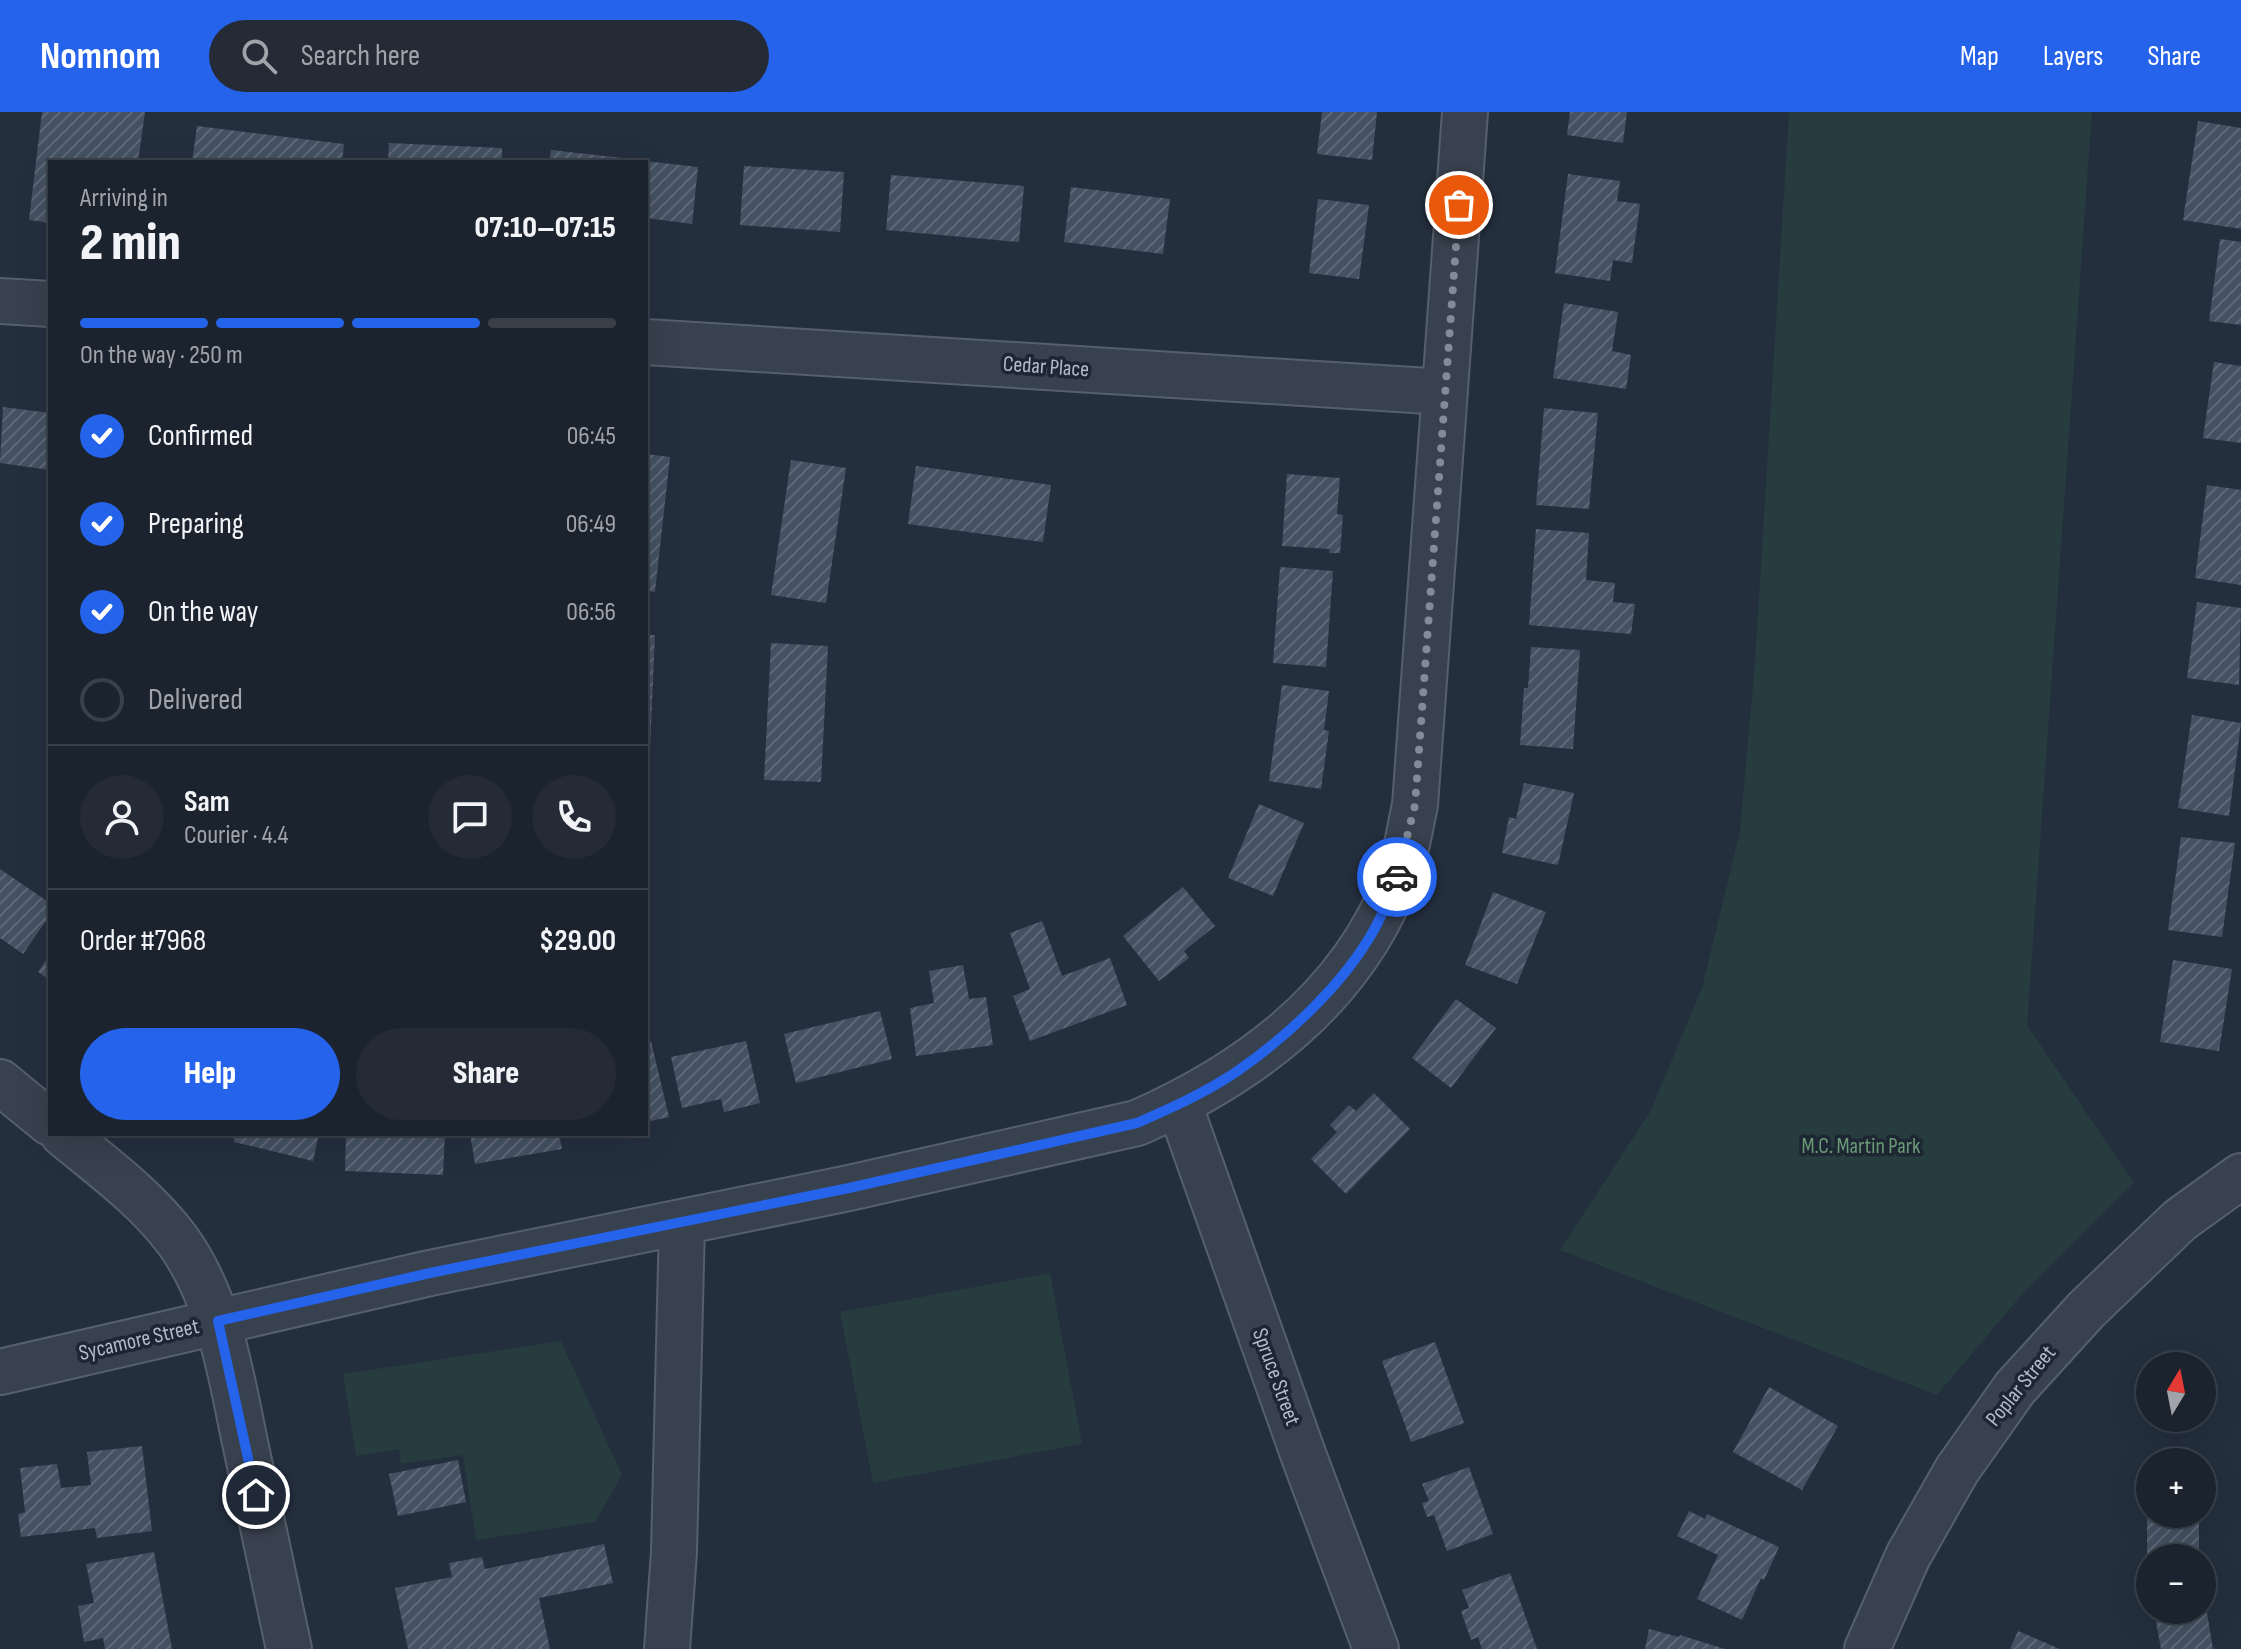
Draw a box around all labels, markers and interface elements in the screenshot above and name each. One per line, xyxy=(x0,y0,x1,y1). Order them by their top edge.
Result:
search box xyxy=(209,20,769,92)
text: Nomnom xyxy=(40,34,161,79)
icon: search xyxy=(237,34,281,78)
text: Search here xyxy=(301,38,420,74)
text: Map xyxy=(1960,40,1999,73)
text: Layers xyxy=(2043,40,2103,73)
text: Share xyxy=(2147,40,2201,73)
pin xyxy=(1425,171,1493,239)
text: Arriving in xyxy=(80,183,168,214)
icon: bag xyxy=(1437,183,1481,227)
text: 07:10–07:15 xyxy=(475,210,616,246)
text: 2 min xyxy=(80,212,181,275)
text: On the way · 250 m xyxy=(80,340,243,371)
street label: Cedar Place xyxy=(1002,351,1090,383)
icon: check xyxy=(80,414,124,458)
text: Confirmed xyxy=(148,418,253,454)
text: 06:45 xyxy=(567,421,616,452)
icon: check xyxy=(80,502,124,546)
text: Preparing xyxy=(148,506,244,542)
text: 06:49 xyxy=(566,509,616,540)
icon: check xyxy=(80,590,124,634)
text: On the way xyxy=(148,594,258,630)
text: 06:56 xyxy=(566,597,616,628)
text: Delivered xyxy=(148,682,243,718)
button: person xyxy=(80,775,164,859)
button: chat xyxy=(428,775,512,859)
button: phone xyxy=(532,775,616,859)
text: Sam xyxy=(184,784,230,820)
text: Courier · 4.4 xyxy=(184,820,288,851)
courier xyxy=(1357,837,1437,917)
icon: car xyxy=(1375,855,1419,899)
text: Order #7968 xyxy=(80,923,206,959)
text: $29.00 xyxy=(539,923,616,959)
button: Help xyxy=(80,1028,340,1120)
button: Share xyxy=(356,1028,616,1120)
park label: M.C. Martin Park xyxy=(1802,1133,1921,1160)
street label: Sycamore Street xyxy=(76,1313,202,1367)
street label: Spruce Street xyxy=(1246,1325,1306,1430)
street label: Poplar Street xyxy=(1980,1340,2062,1432)
north arrow xyxy=(2136,1352,2216,1432)
map controls xyxy=(2136,1352,2216,1624)
button: + xyxy=(2136,1448,2216,1528)
pin xyxy=(222,1461,290,1529)
icon: home xyxy=(234,1473,278,1517)
button: − xyxy=(2136,1544,2216,1624)

